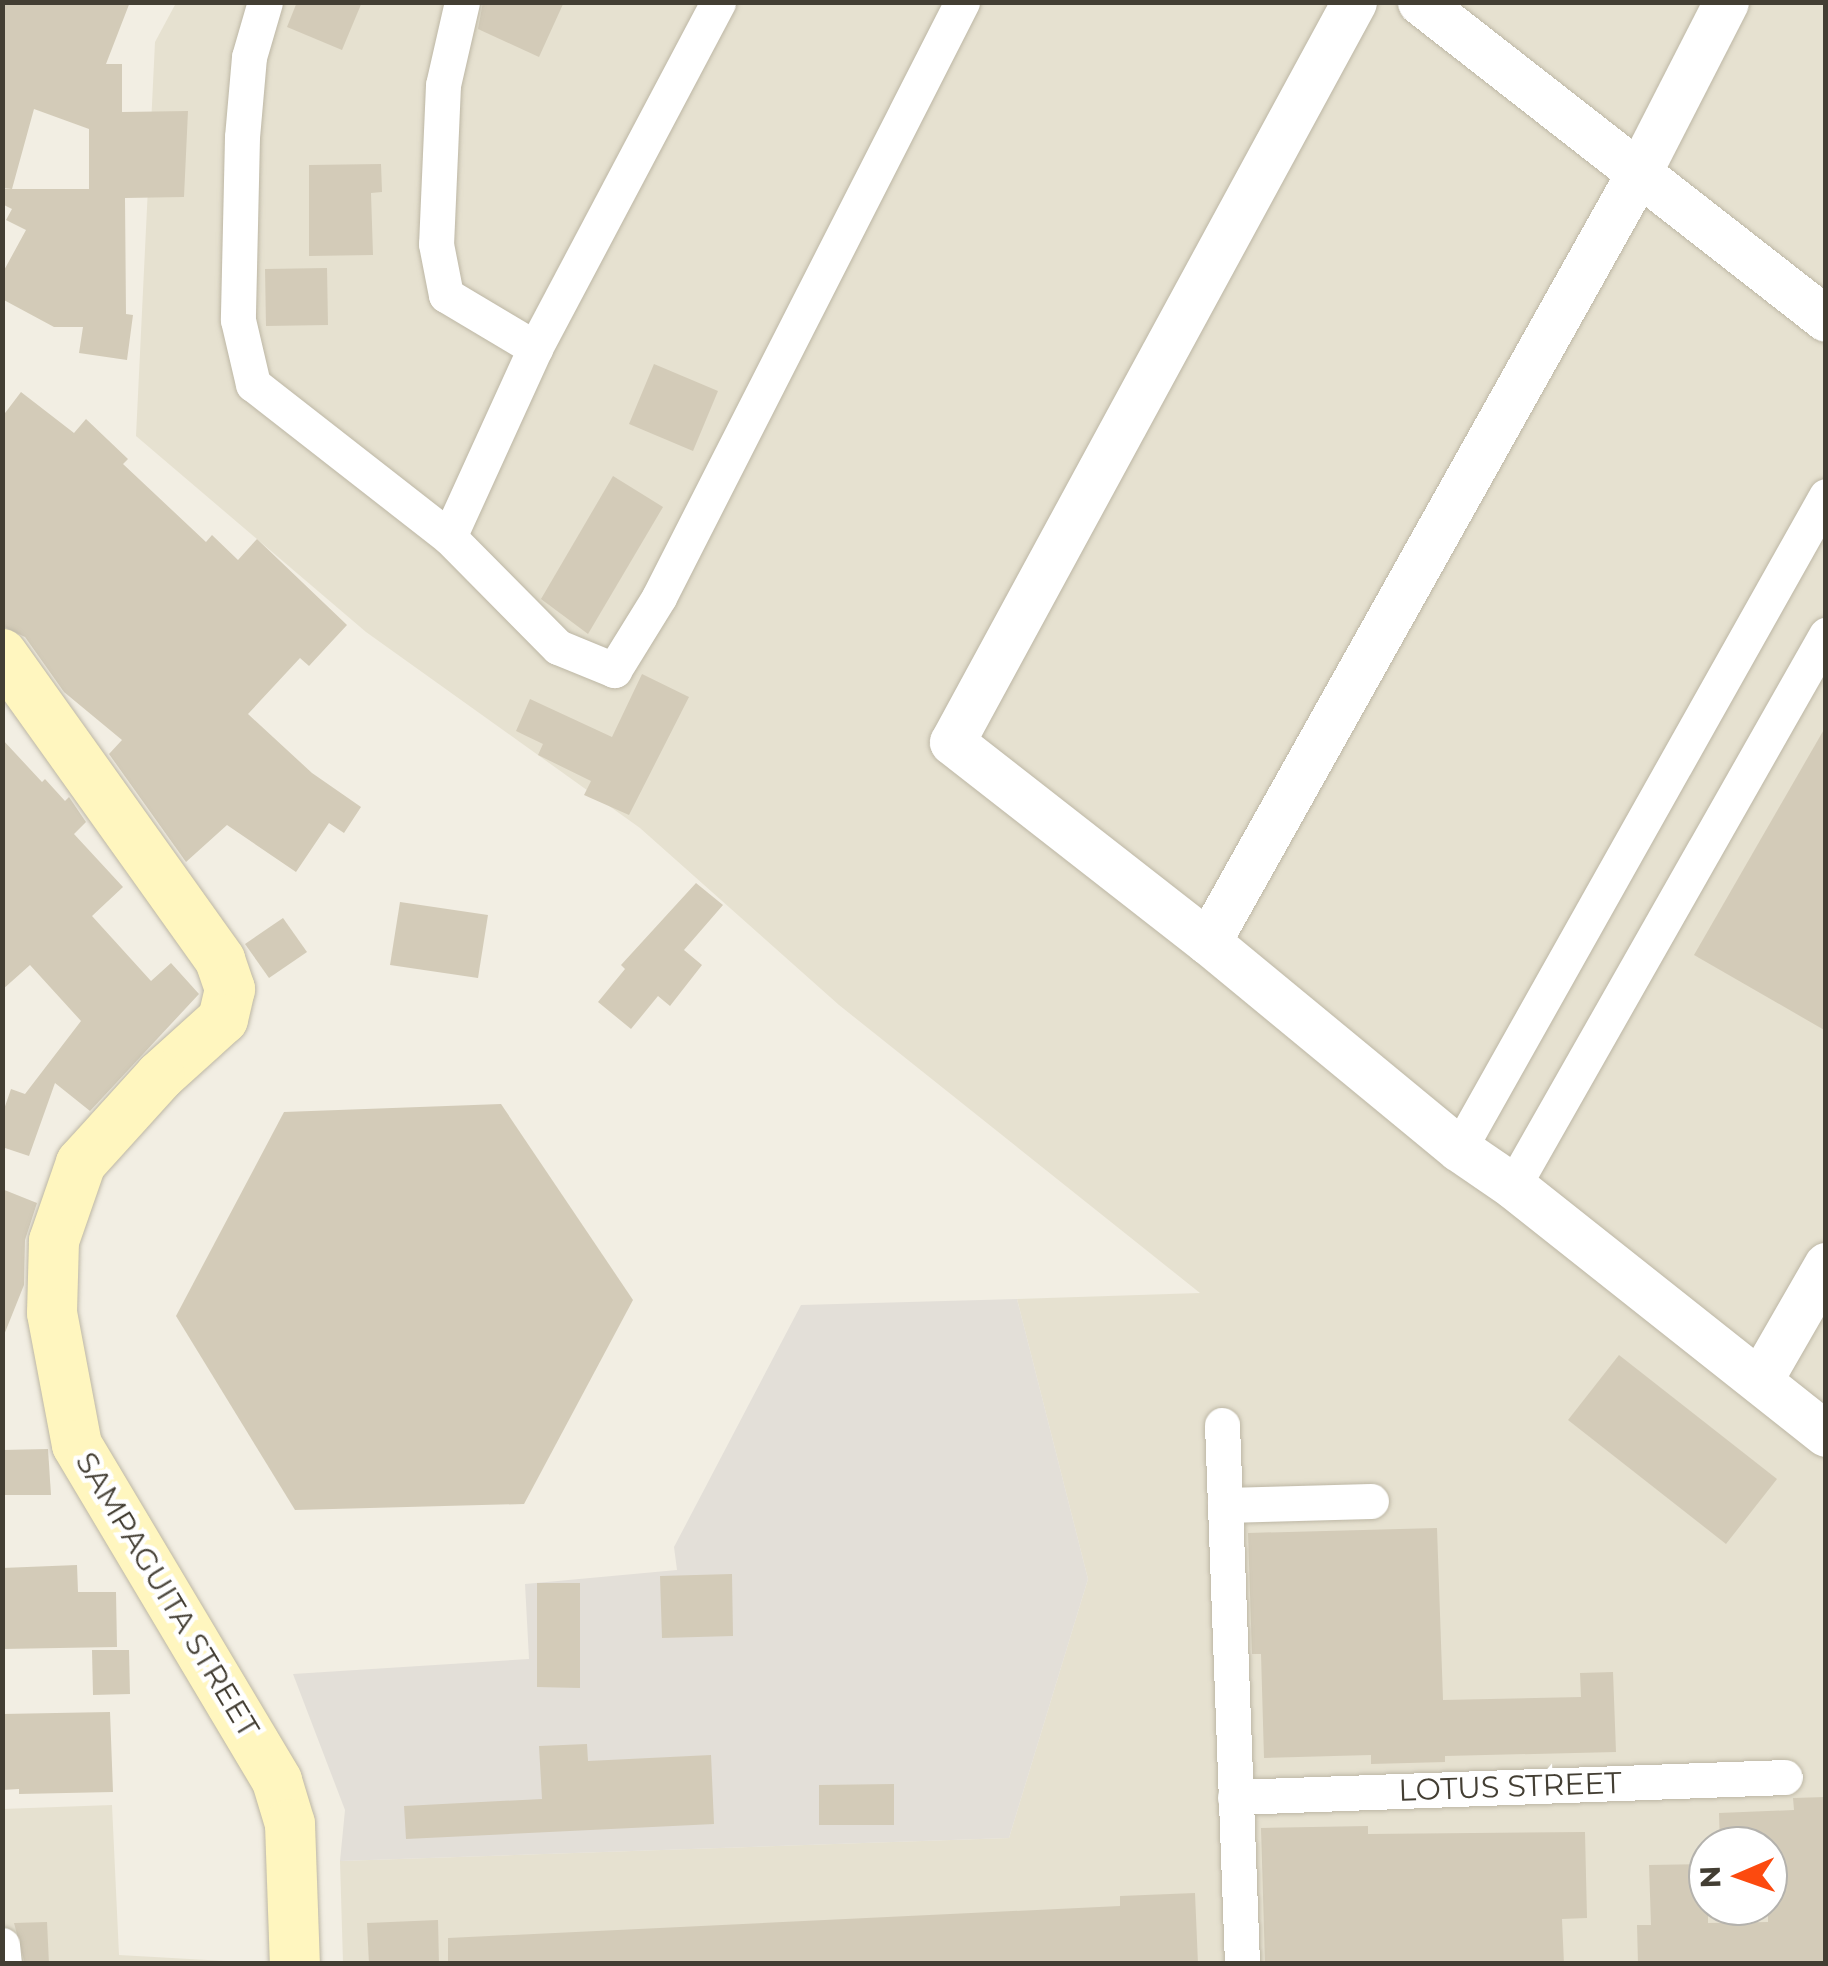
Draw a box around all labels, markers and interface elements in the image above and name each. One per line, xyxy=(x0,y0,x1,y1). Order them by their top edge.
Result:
street label: SAMPAGUITA STREET xyxy=(68,1446,266,1744)
street label: LOTUS STREET xyxy=(1398,1765,1622,1809)
north arrow xyxy=(1688,1826,1788,1926)
text: N xyxy=(1693,1865,1727,1889)

